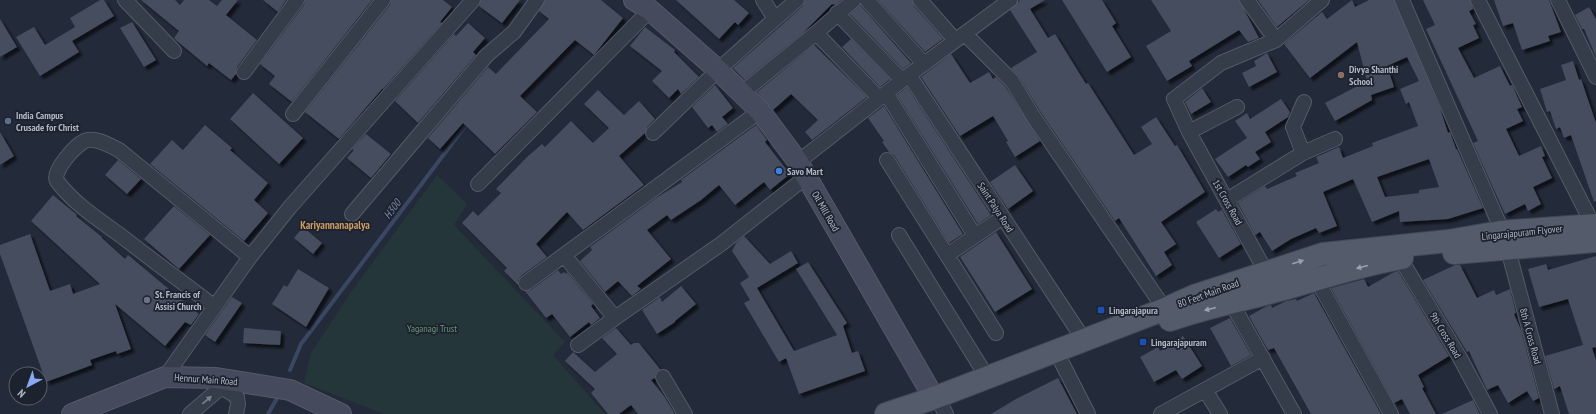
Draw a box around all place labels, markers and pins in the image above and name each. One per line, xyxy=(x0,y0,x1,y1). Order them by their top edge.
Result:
place label: Divya Shanthi School xyxy=(1349,63,1398,88)
marker: Divya Shanthi School xyxy=(1336,70,1346,80)
place label: India Campus Crusade for Christ xyxy=(16,109,79,134)
marker: India Campus Crusade for Christ xyxy=(3,116,13,126)
place label: Savo Mart xyxy=(787,165,823,178)
marker: Savo Mart xyxy=(774,166,784,176)
place label: St. Francis of Assisi Church xyxy=(154,288,202,313)
marker: St. Francis of Assisi Church xyxy=(142,295,152,305)
place label: Lingarajapura xyxy=(1109,304,1158,317)
marker: Lingarajapura xyxy=(1096,305,1106,315)
place label: Lingarajapuram xyxy=(1151,336,1207,349)
marker: Lingarajapuram xyxy=(1138,337,1148,347)

